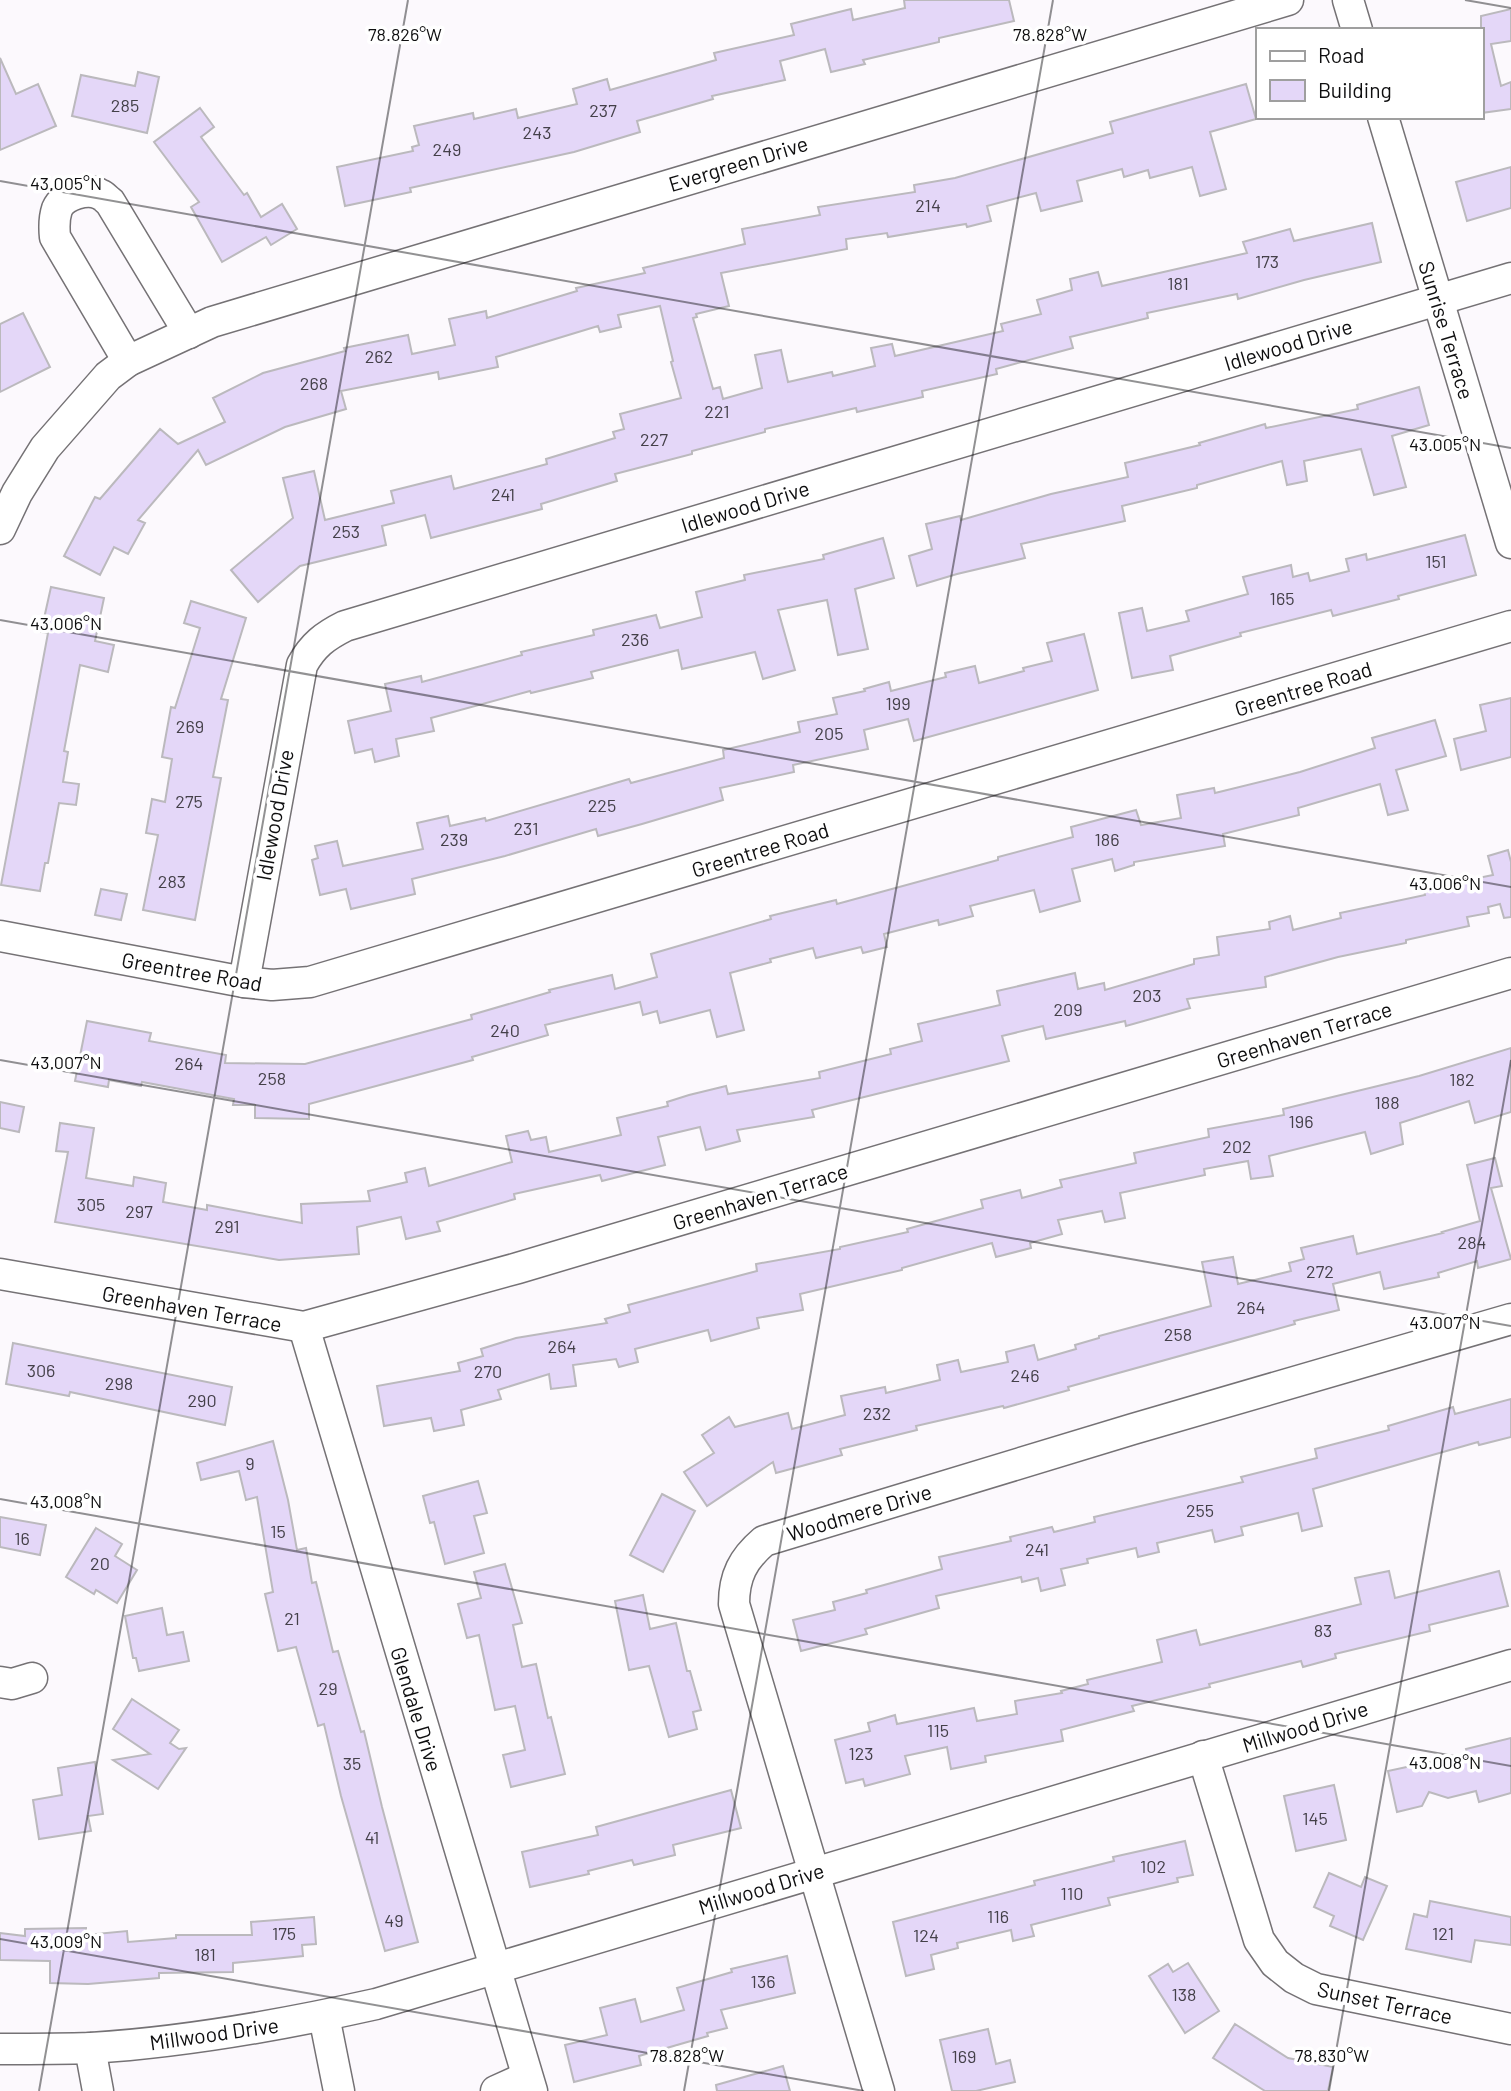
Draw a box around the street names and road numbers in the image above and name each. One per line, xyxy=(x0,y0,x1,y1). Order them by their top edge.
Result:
street label: Evergreen Drive xyxy=(665,130,811,196)
street label: Sunrise Terrace xyxy=(1414,258,1480,402)
street label: Idlewood Drive xyxy=(1221,313,1355,375)
street label: Idlewood Drive xyxy=(678,475,812,537)
street label: Greentree Road xyxy=(1231,655,1375,721)
street label: Idlewood Drive xyxy=(250,747,298,883)
street label: Greentree Road xyxy=(688,816,832,882)
street label: Greentree Road xyxy=(120,946,264,996)
street label: Greenhaven Terrace xyxy=(1213,995,1395,1073)
street label: Greenhaven Terrace xyxy=(669,1157,851,1235)
street label: Greenhaven Terrace xyxy=(100,1280,284,1336)
street label: Woodmere Drive xyxy=(784,1478,934,1546)
street label: Glendale Drive xyxy=(386,1644,448,1774)
street label: Millwood Drive xyxy=(1239,1695,1371,1757)
street label: Millwood Drive xyxy=(695,1857,827,1919)
street label: Sunset Terrace xyxy=(1315,1975,1455,2029)
street label: Millwood Drive xyxy=(148,2012,280,2054)

